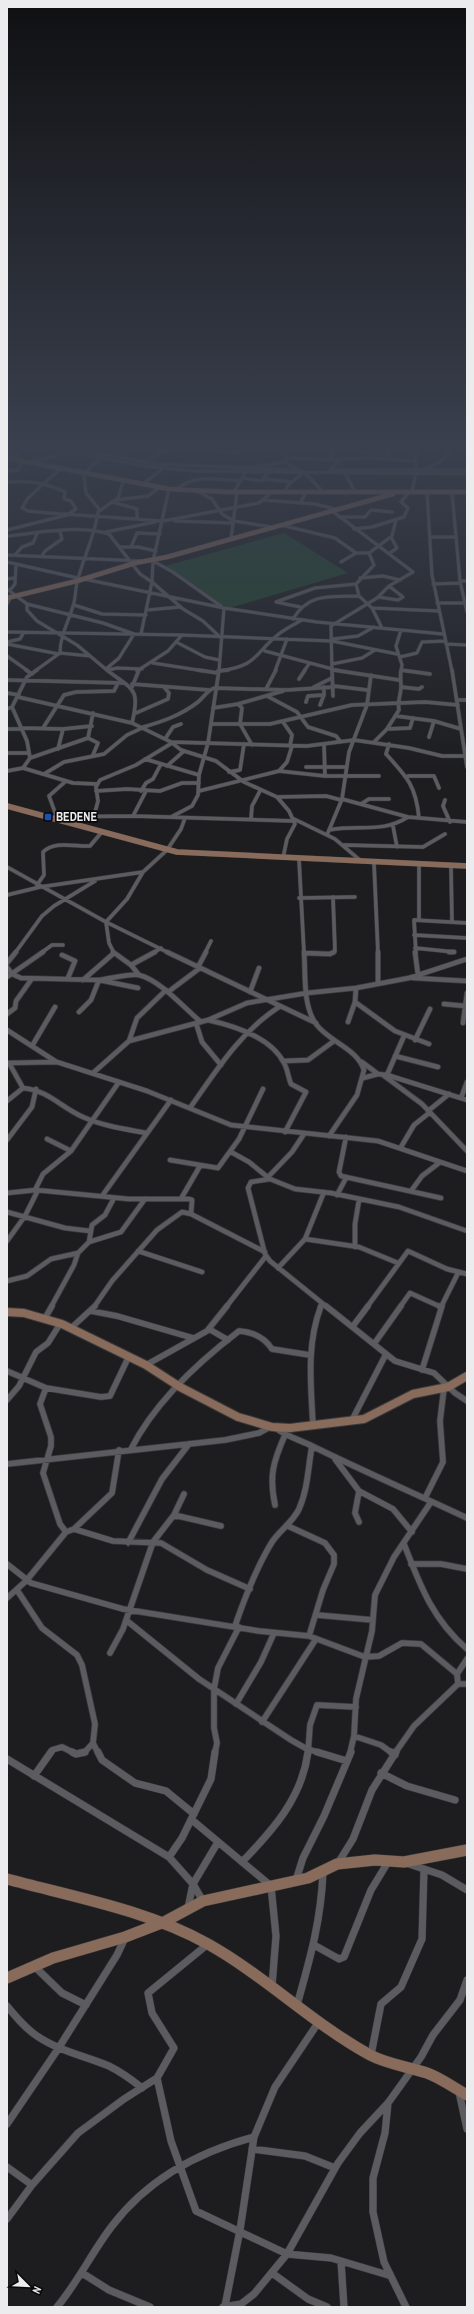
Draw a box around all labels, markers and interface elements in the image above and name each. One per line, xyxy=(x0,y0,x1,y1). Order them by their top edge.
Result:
place label: BEDENE xyxy=(56,809,97,825)
marker: BEDENE xyxy=(43,812,53,822)
north arrow xyxy=(8,2266,48,2306)
text: N xyxy=(29,2284,45,2296)

